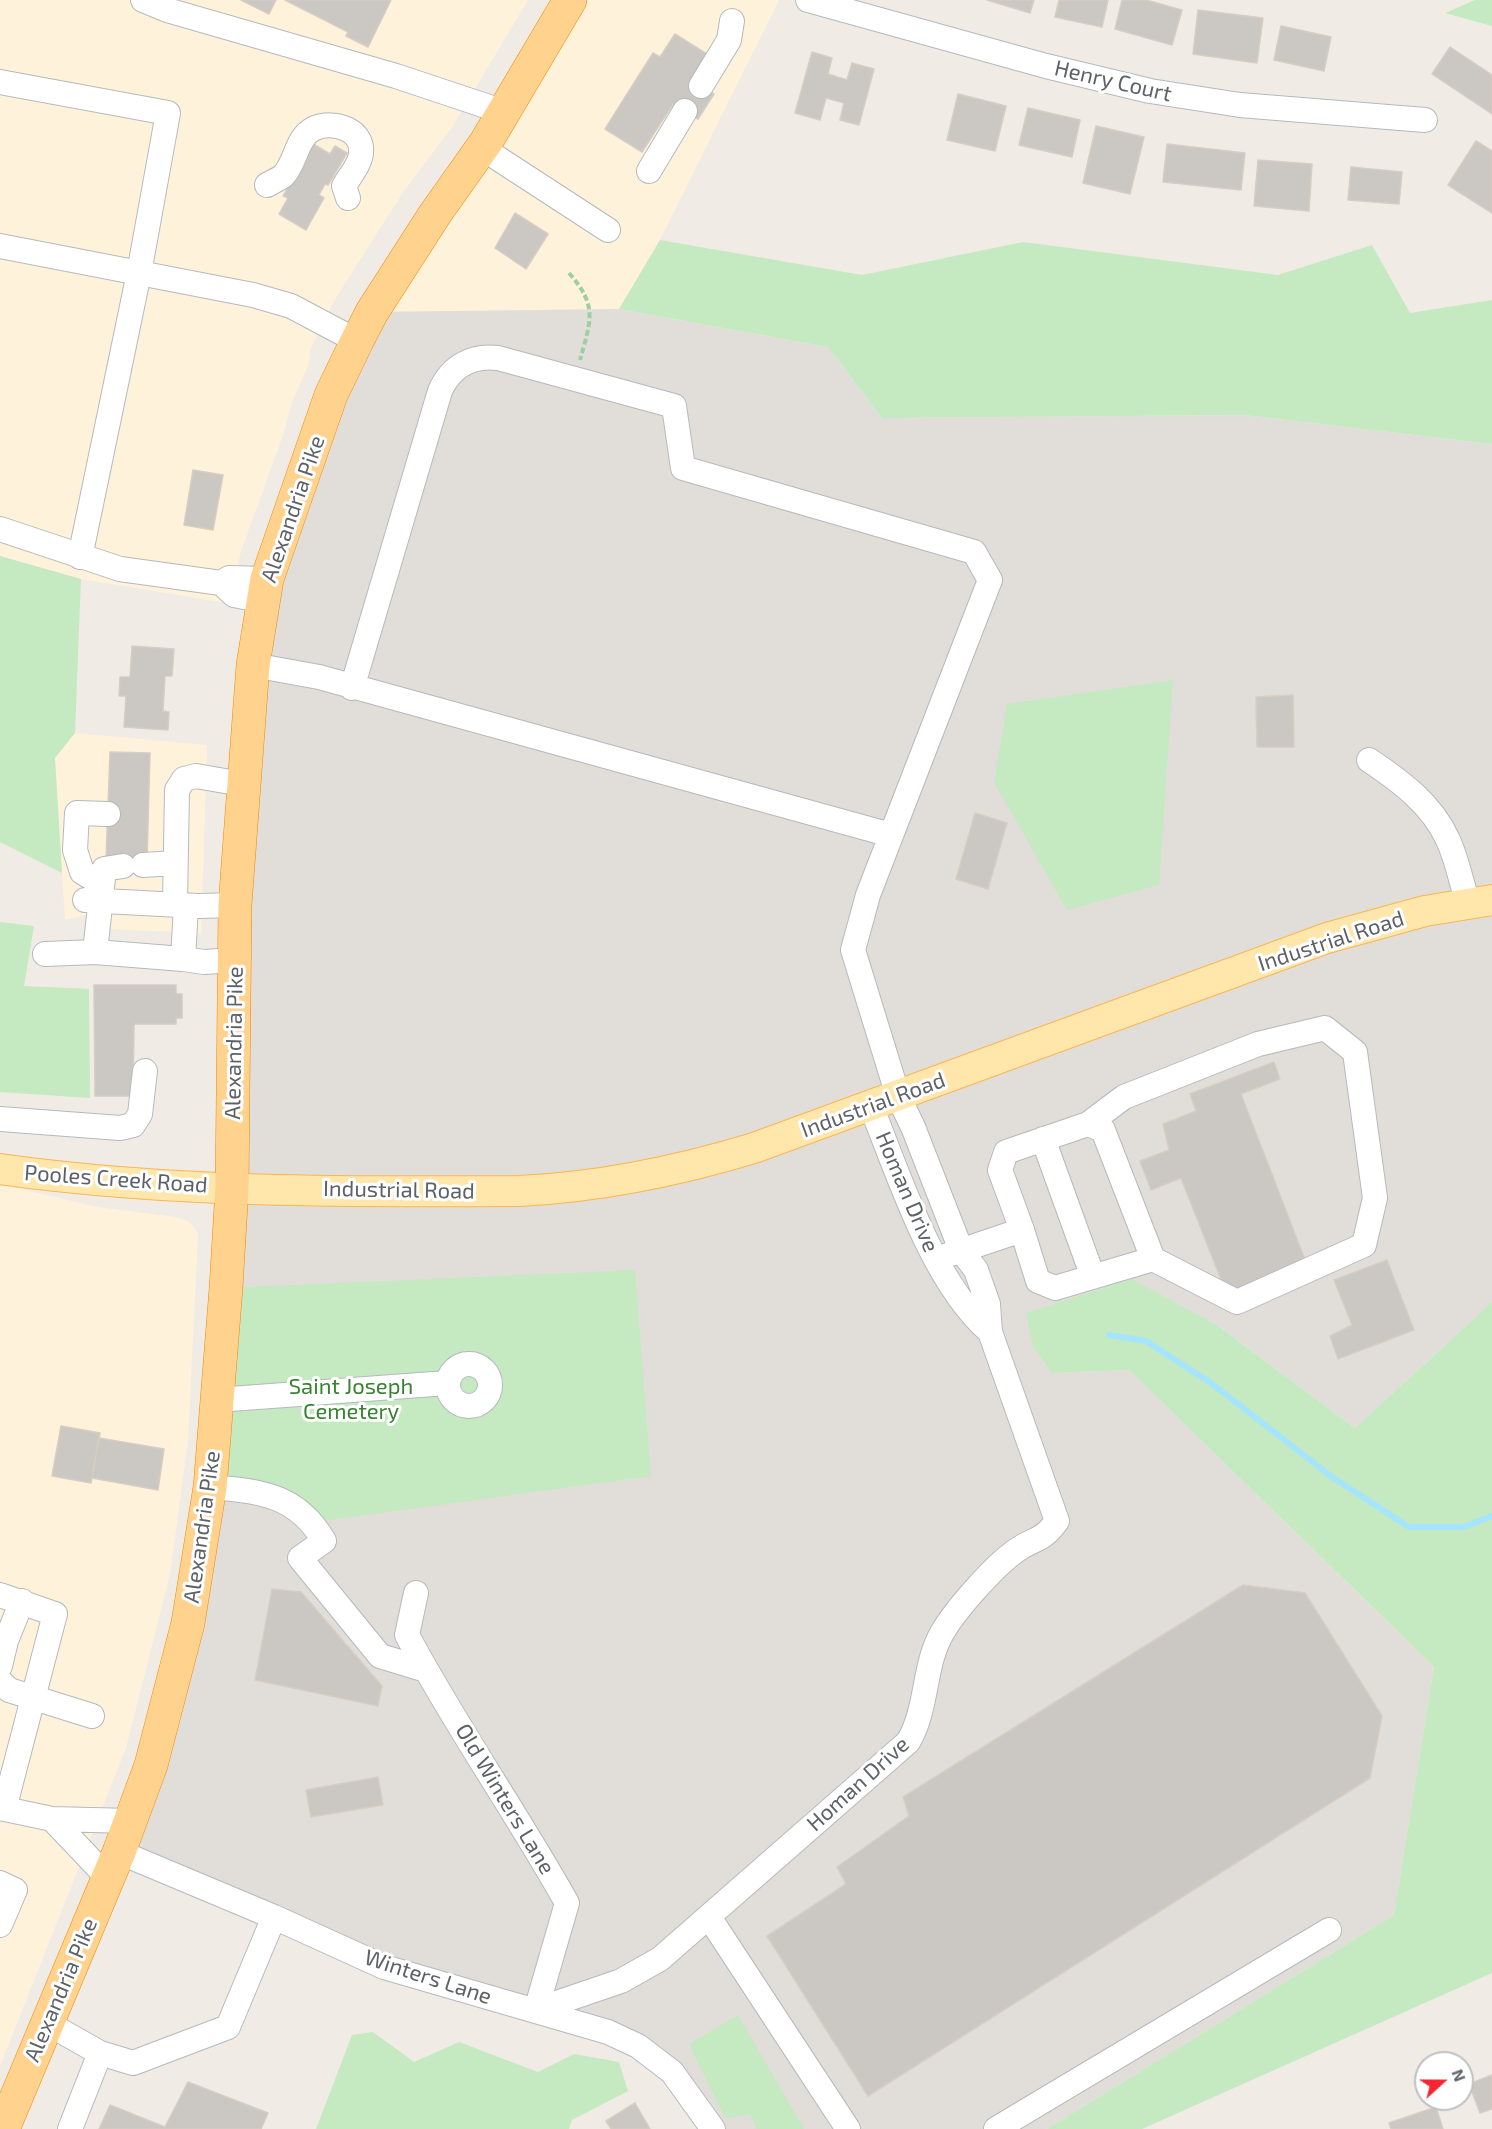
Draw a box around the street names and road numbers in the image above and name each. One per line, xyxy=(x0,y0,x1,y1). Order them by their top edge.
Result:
street label: Henry Court xyxy=(1052,55,1174,107)
street label: Alexandria Pike xyxy=(256,432,330,586)
street label: Industrial Road xyxy=(1255,905,1407,977)
street label: Alexandria Pike xyxy=(219,966,249,1120)
street label: Industrial Road xyxy=(797,1067,949,1143)
street label: Homan Drive xyxy=(870,1128,944,1256)
street label: Pooles Creek Road xyxy=(23,1159,209,1199)
street label: Industrial Road xyxy=(323,1175,475,1205)
street label: Alexandria Pike xyxy=(178,1449,226,1605)
street label: Old Winters Lane xyxy=(450,1719,560,1879)
street label: Homan Drive xyxy=(801,1731,915,1837)
street label: Alexandria Pike xyxy=(19,1914,103,2066)
street label: Winters Lane xyxy=(361,1944,495,2010)

